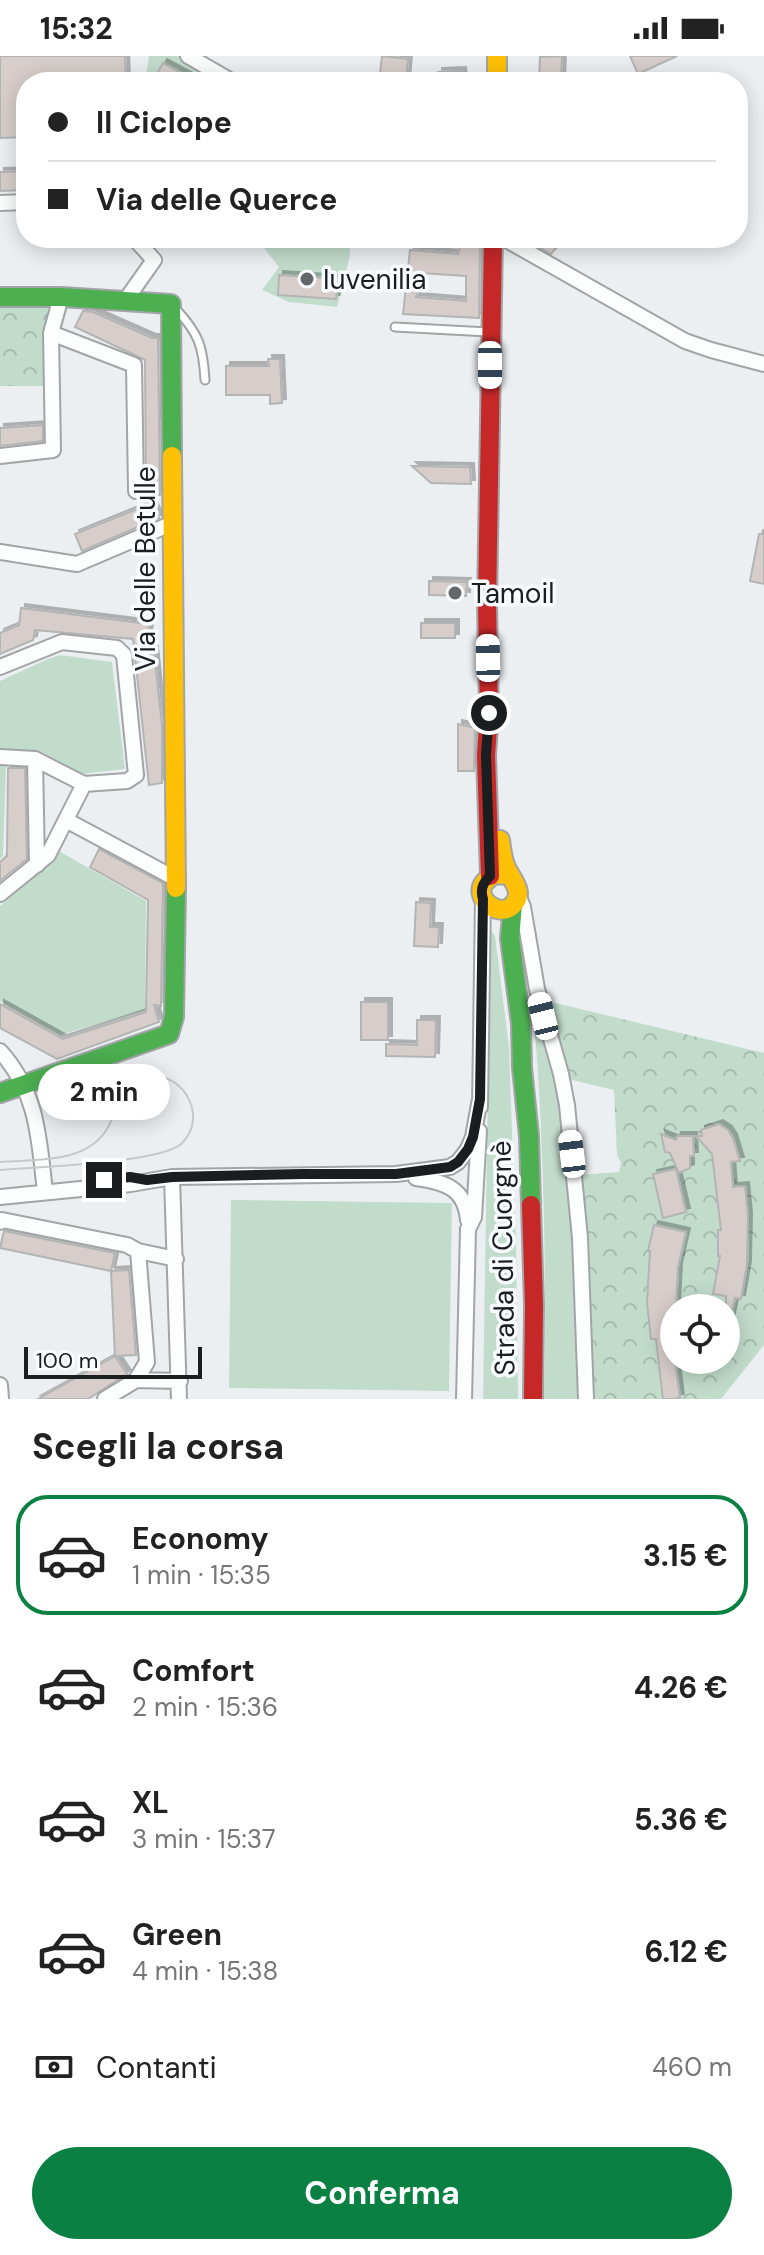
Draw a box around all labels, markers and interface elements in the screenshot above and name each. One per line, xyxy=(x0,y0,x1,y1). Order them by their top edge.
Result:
text: 15:32 xyxy=(40,9,113,48)
text: Il Ciclope xyxy=(96,103,232,142)
text: Via delle Querce xyxy=(96,180,337,219)
place label: Iuvenilia xyxy=(323,261,427,298)
marker: Iuvenilia xyxy=(298,270,316,288)
car xyxy=(478,341,502,389)
street label: Via delle Betulle xyxy=(127,466,164,672)
place label: Tamoil xyxy=(471,575,554,612)
marker: Tamoil xyxy=(446,584,464,602)
car xyxy=(476,634,500,682)
route start xyxy=(471,695,507,731)
car xyxy=(526,990,560,1042)
callout: 2 min xyxy=(38,1064,170,1120)
text: 2 min xyxy=(70,1075,138,1109)
car xyxy=(557,1129,587,1179)
street label: Strada di Cuorgnè xyxy=(482,1140,524,1376)
route end xyxy=(86,1162,122,1198)
map controls xyxy=(660,1294,740,1374)
button: locate xyxy=(660,1294,740,1374)
scale bar xyxy=(24,1343,202,1379)
text: 100 m xyxy=(36,1346,98,1375)
text: Scegli la corsa xyxy=(32,1423,284,1470)
icon: car xyxy=(36,1519,108,1591)
text: Economy xyxy=(132,1519,269,1558)
text: 3.15 € xyxy=(643,1536,728,1575)
text: 1 min · 15:35 xyxy=(132,1558,271,1592)
icon: car xyxy=(36,1651,108,1723)
text: Comfort xyxy=(132,1651,255,1690)
text: 4.26 € xyxy=(634,1668,728,1707)
text: 2 min · 15:36 xyxy=(132,1690,278,1724)
icon: car xyxy=(36,1783,108,1855)
text: XL xyxy=(132,1783,169,1822)
text: 5.36 € xyxy=(634,1800,728,1839)
text: 3 min · 15:37 xyxy=(132,1822,276,1856)
icon: car xyxy=(36,1915,108,1987)
text: Green xyxy=(132,1915,222,1954)
text: 6.12 € xyxy=(644,1932,728,1971)
text: 4 min · 15:38 xyxy=(132,1954,278,1988)
icon: cash xyxy=(32,2045,76,2089)
text: Contanti xyxy=(96,2048,217,2087)
text: 460 m xyxy=(652,2050,732,2084)
button: Conferma xyxy=(32,2147,732,2239)

